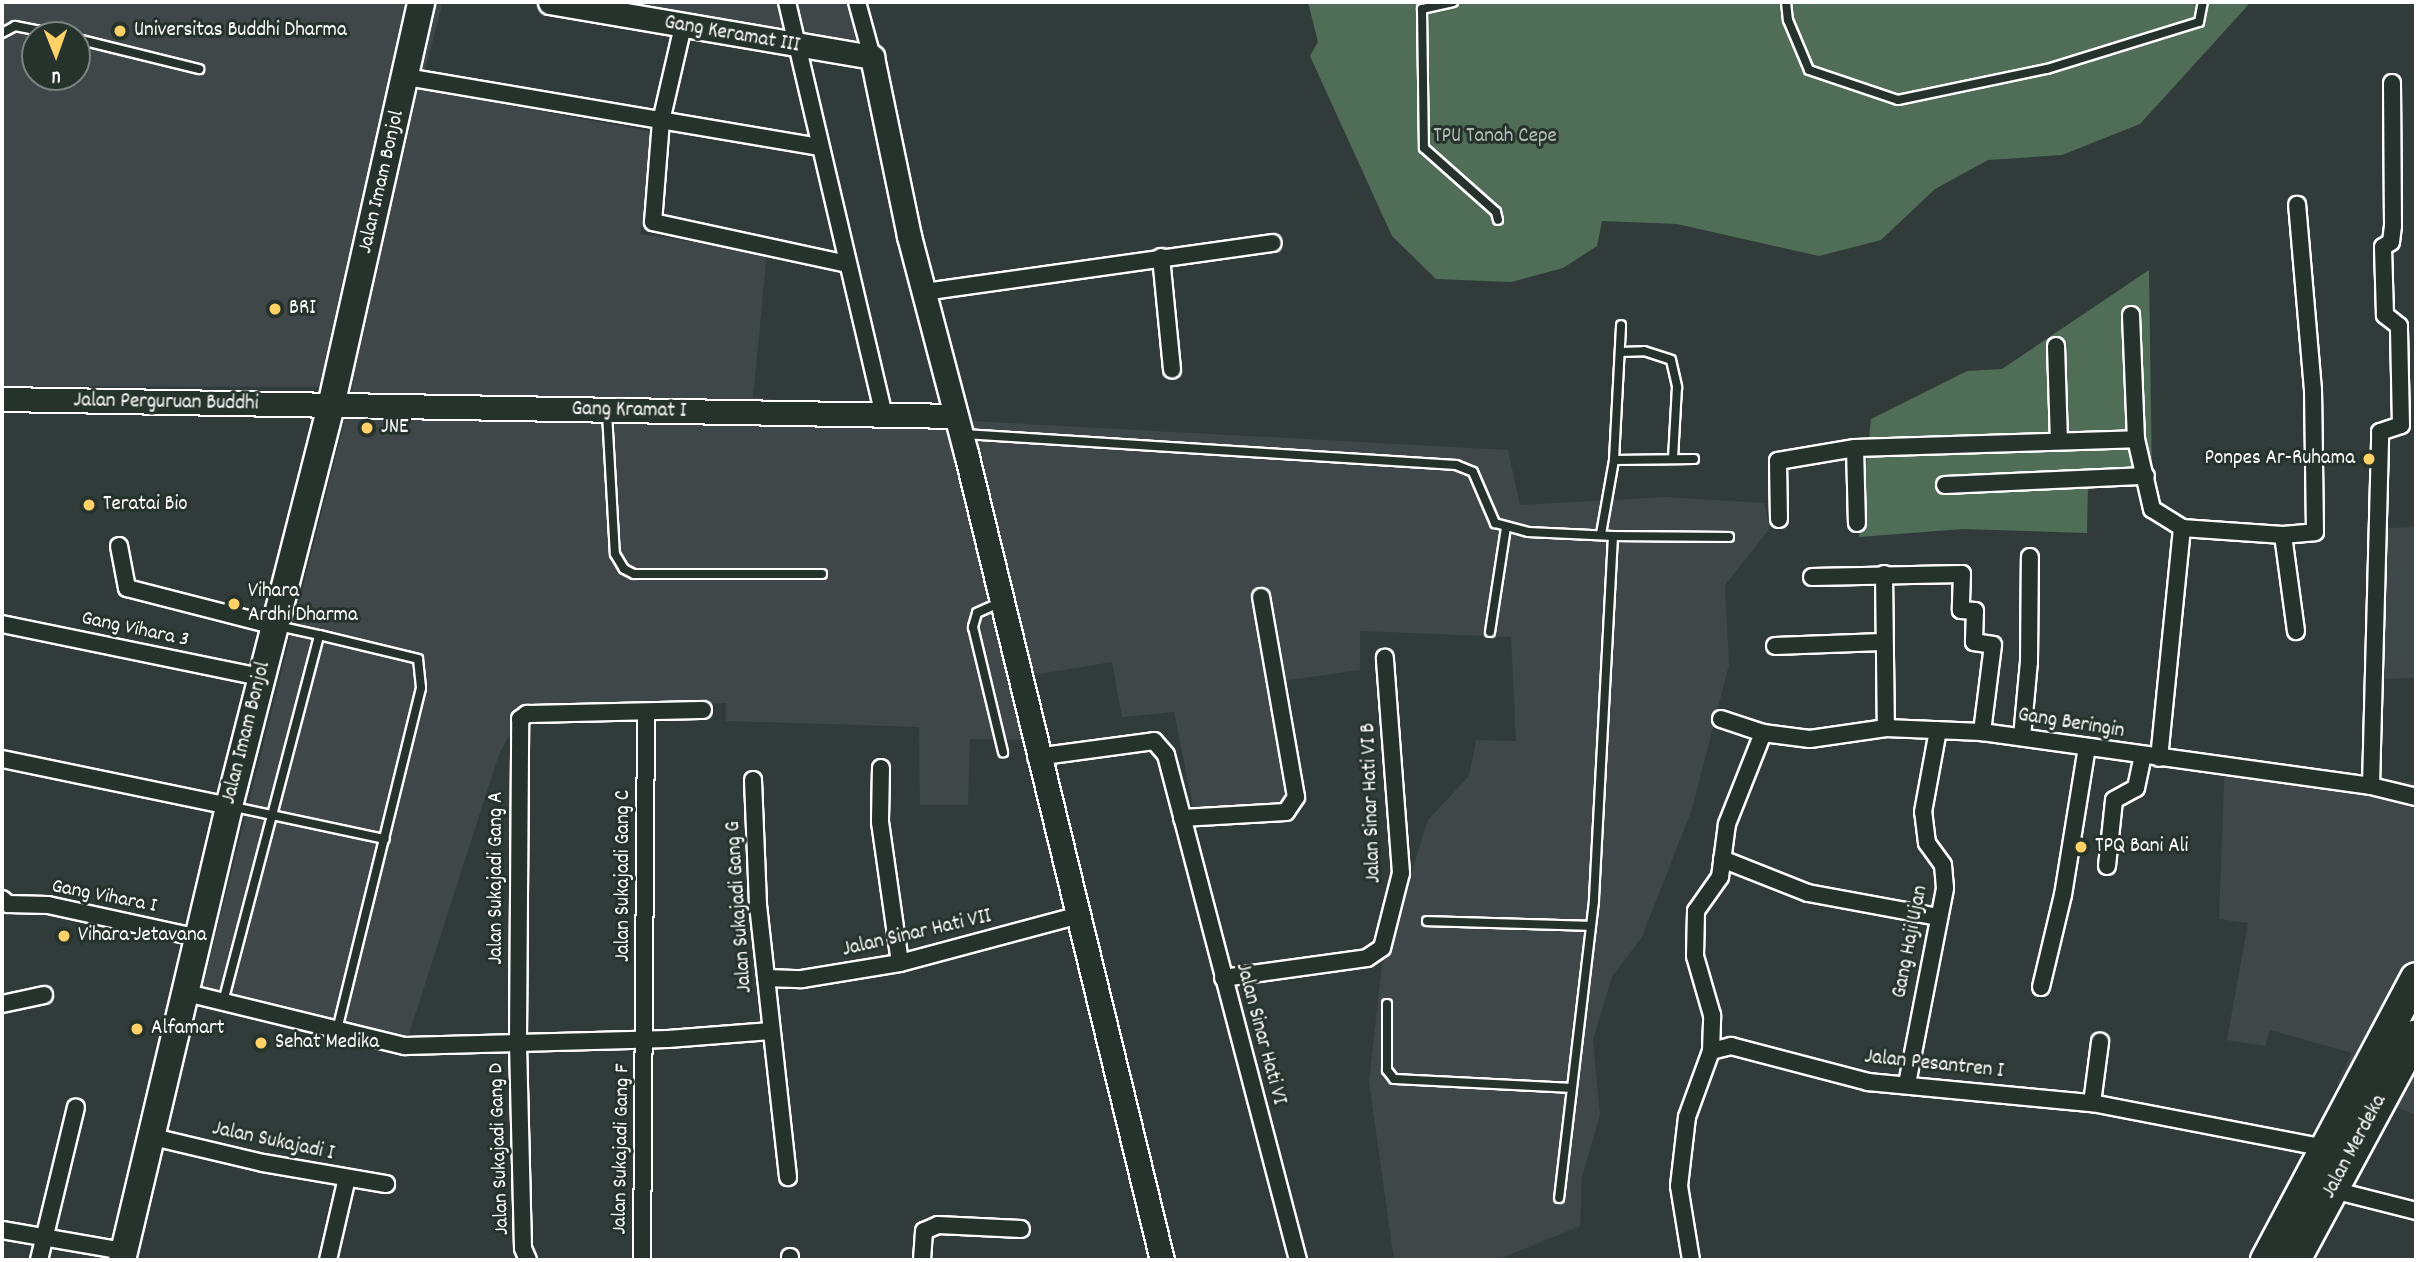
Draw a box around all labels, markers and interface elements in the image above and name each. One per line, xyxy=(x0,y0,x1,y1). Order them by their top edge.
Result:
street label: Gang Keramat III xyxy=(662,11,802,59)
place label: Universitas Buddhi Dharma xyxy=(134,18,347,44)
north arrow xyxy=(21,21,91,91)
marker: Universitas Buddhi Dharma xyxy=(112,23,128,39)
text: U xyxy=(52,62,61,89)
street label: Jalan Imam Bonjol xyxy=(353,108,411,256)
park label: TPU Tanah Cepe xyxy=(1433,124,1557,150)
place label: BRI xyxy=(289,296,316,322)
marker: BRI xyxy=(267,301,283,317)
street label: Jalan Perguruan Buddhi xyxy=(73,389,259,417)
street label: Gang Kramat I xyxy=(571,397,687,425)
place label: JNE xyxy=(381,415,409,441)
marker: JNE xyxy=(359,420,375,436)
place label: Ponpes Ar-Ruhama xyxy=(2204,446,2355,472)
marker: Ponpes Ar-Ruhama xyxy=(2361,451,2377,467)
place label: Teratai Bio xyxy=(103,492,188,518)
marker: Teratai Bio xyxy=(81,497,97,513)
place label: Vihara Ardhi Dharma xyxy=(248,579,358,629)
marker: Vihara Ardhi Dharma xyxy=(226,596,242,612)
street label: Gang Vihara 3 xyxy=(79,606,191,654)
street label: Jalan Imam Bonjol xyxy=(217,659,277,807)
street label: Gang Beringin xyxy=(2016,703,2126,745)
street label: Jalan Sinar Hati VI B xyxy=(1357,722,1387,884)
street label: Jalan Sukajadi Gang C xyxy=(611,790,637,962)
street label: Jalan Sukajadi Gang A xyxy=(484,791,510,965)
street label: Jalan Sukajadi Gang G xyxy=(721,820,759,994)
place label: TPQ Bani Ali xyxy=(2095,834,2188,860)
marker: TPQ Bani Ali xyxy=(2073,839,2089,855)
street label: Gang Vihara I xyxy=(49,874,159,920)
street label: Gang Haji Ujan xyxy=(1888,884,1934,1000)
street label: Jalan Sinar Hati VII xyxy=(840,905,994,963)
place label: Vihara Jetavana xyxy=(78,923,206,949)
marker: Vihara Jetavana xyxy=(56,928,72,944)
street label: Jalan Sinar Hati VI xyxy=(1229,960,1291,1108)
place label: Alfamart xyxy=(151,1016,225,1042)
marker: Alfamart xyxy=(129,1021,145,1037)
place label: Sehat Medika xyxy=(275,1030,379,1056)
marker: Sehat Medika xyxy=(253,1035,269,1051)
street label: Jalan Pesantren I xyxy=(1863,1045,2005,1085)
street label: Jalan Sukajadi Gang D xyxy=(484,1062,516,1236)
street label: Jalan Sukajadi Gang F xyxy=(608,1063,636,1235)
street label: Jalan Merdeka xyxy=(2317,1091,2393,1203)
street label: Jalan Sukajadi I xyxy=(210,1117,336,1167)

